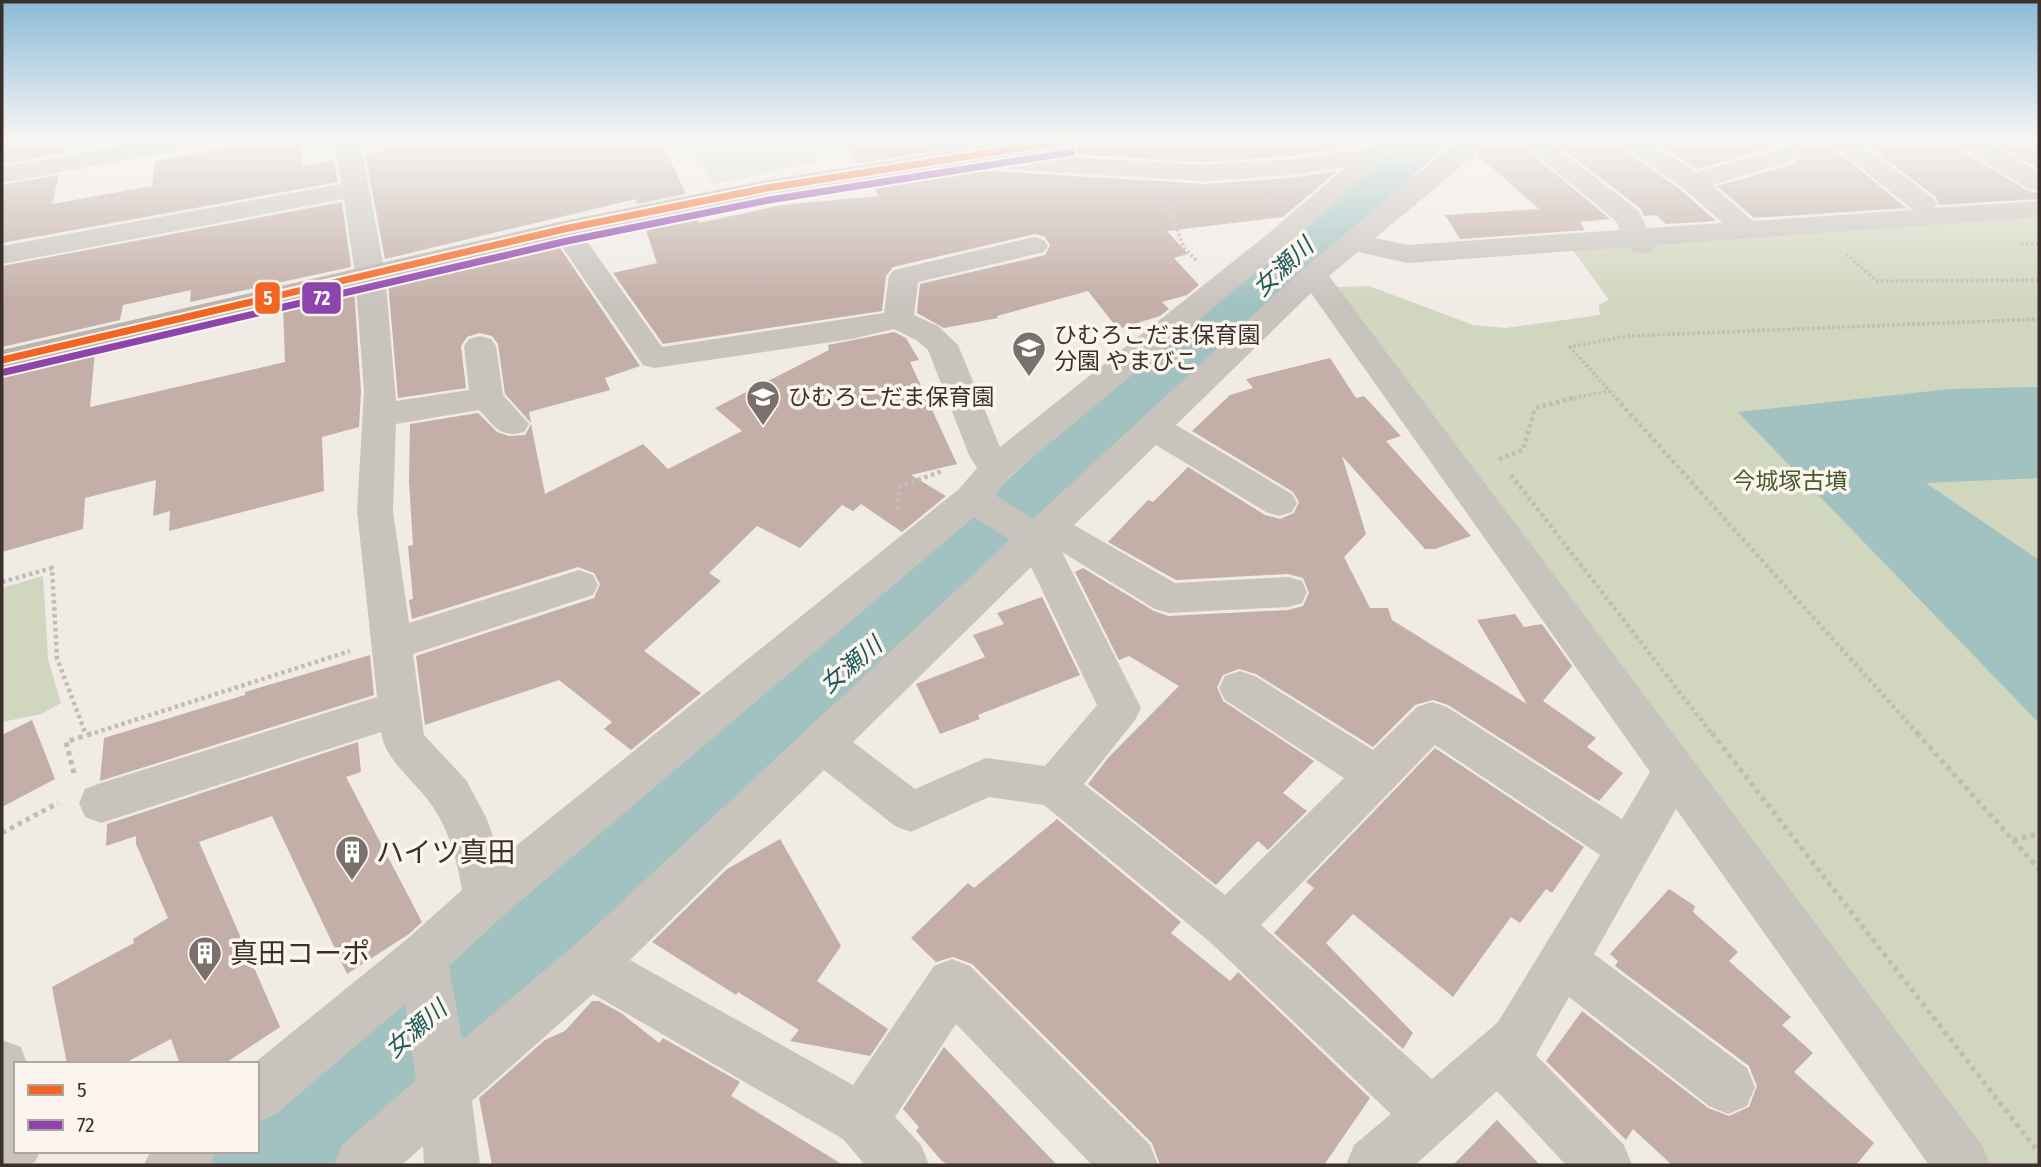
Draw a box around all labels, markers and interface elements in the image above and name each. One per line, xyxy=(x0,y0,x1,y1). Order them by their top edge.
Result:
water label: 女瀬川 xyxy=(1247,230,1321,302)
line badge: 5 xyxy=(254,281,281,315)
line badge: 72 xyxy=(301,281,342,315)
text: 5 xyxy=(263,287,273,310)
text: 72 xyxy=(314,287,331,310)
place label: ひむろこだま保育園 分園 やまびこ xyxy=(1054,321,1261,375)
school or university icon: ひむろこだま保育園 分園 やまびこ xyxy=(1010,329,1048,378)
school or university icon: ひむろこだま保育園 xyxy=(744,378,782,427)
place label: ひむろこだま保育園 xyxy=(788,383,995,411)
park label: 今城塚古墳 xyxy=(1733,467,1848,495)
water label: 女瀬川 xyxy=(814,629,890,699)
building icon: ハイツ真田 xyxy=(333,833,371,882)
place label: ハイツ真田 xyxy=(376,836,515,869)
building icon: 真田コーポ xyxy=(186,934,224,983)
place label: 真田コーポ xyxy=(230,937,370,970)
water label: 女瀬川 xyxy=(380,993,455,1063)
legend xyxy=(14,1062,259,1153)
text: 5 xyxy=(77,1077,87,1103)
text: 72 xyxy=(77,1112,95,1138)

